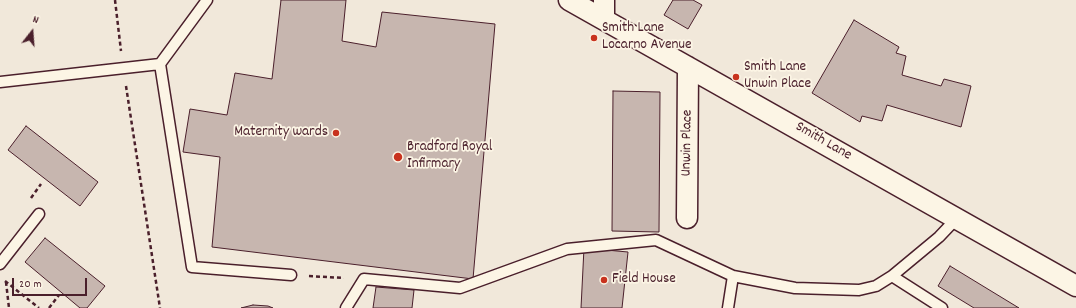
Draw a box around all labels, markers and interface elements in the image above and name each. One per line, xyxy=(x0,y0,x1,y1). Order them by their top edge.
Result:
north arrow xyxy=(12,12,52,52)
text: N xyxy=(31,12,40,29)
place label: Smith Lane Locarno Avenue xyxy=(602,20,692,55)
marker: Smith Lane Locarno Avenue xyxy=(589,33,599,43)
place label: Smith Lane Unwin Place xyxy=(744,59,811,94)
marker: Smith Lane Unwin Place xyxy=(731,72,741,82)
street label: Unwin Place xyxy=(678,109,698,177)
street label: Smith Lane xyxy=(792,119,854,165)
place label: Maternity wards xyxy=(234,124,328,142)
marker: Maternity wards xyxy=(331,128,341,138)
place label: Bradford Royal Infirmary xyxy=(407,139,492,174)
marker: Bradford Royal Infirmary xyxy=(392,151,404,163)
scale bar xyxy=(14,270,89,296)
place label: Field House xyxy=(612,271,676,289)
marker: Field House xyxy=(599,275,609,285)
text: 20 m xyxy=(19,276,42,293)

